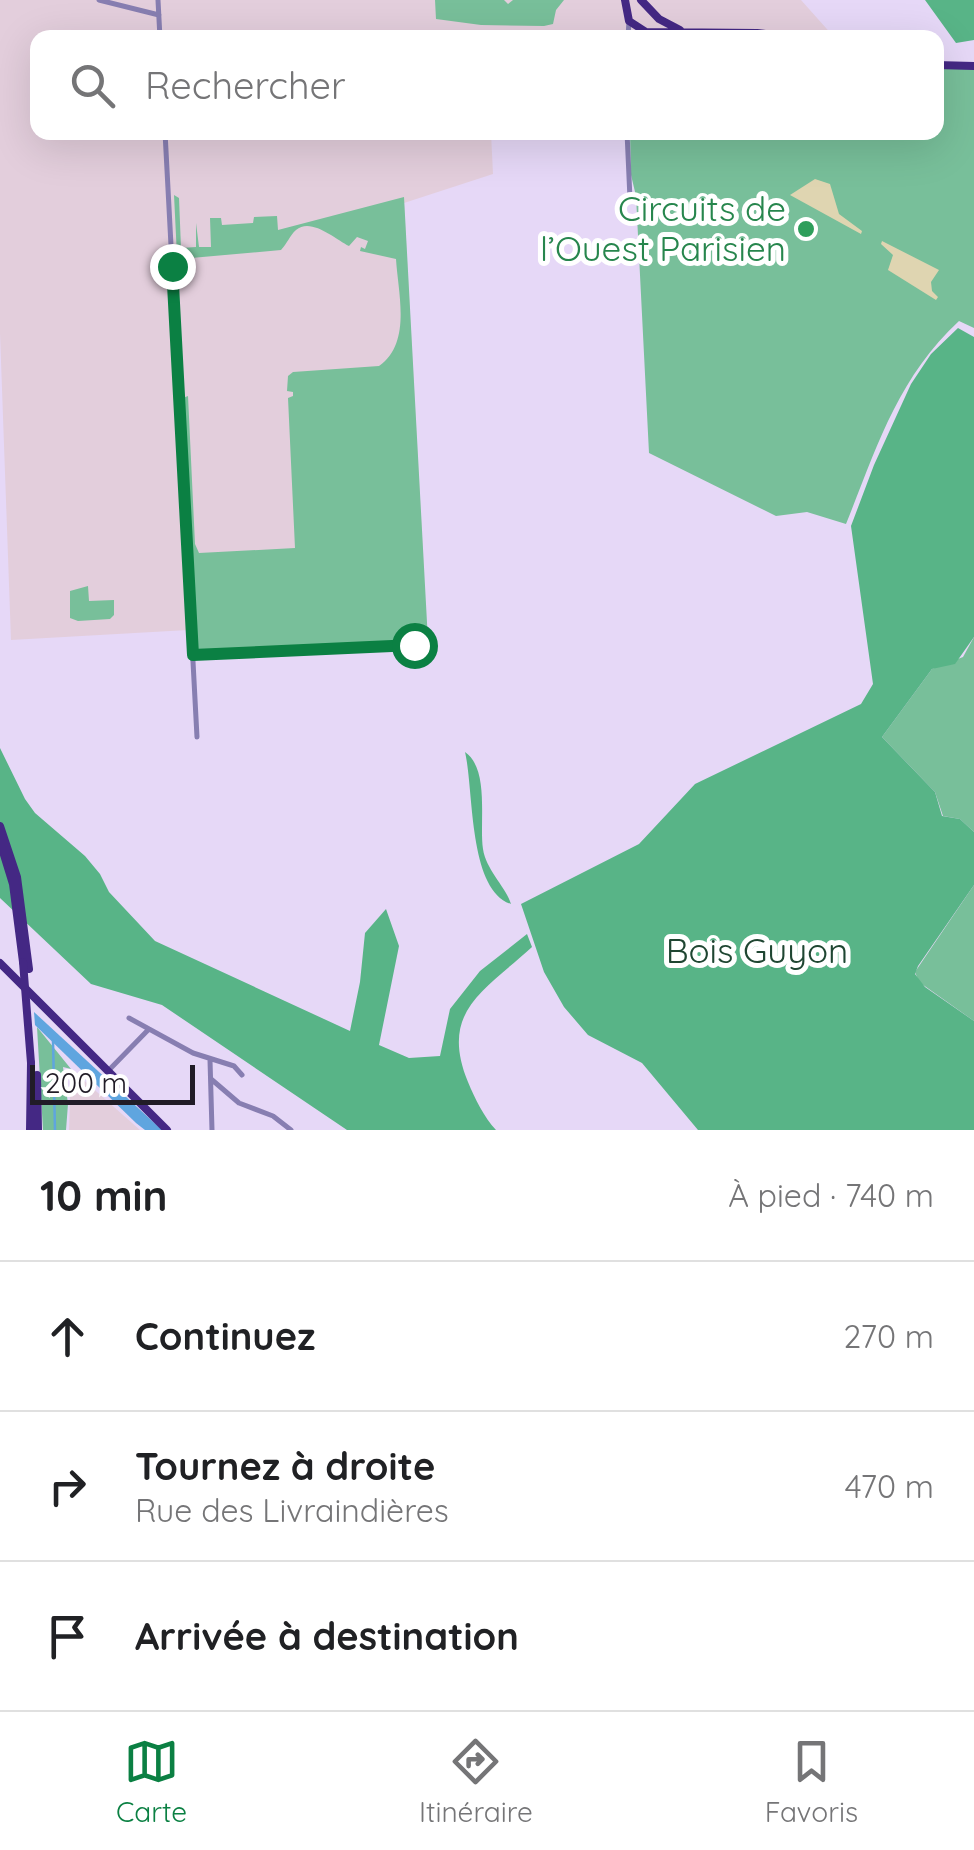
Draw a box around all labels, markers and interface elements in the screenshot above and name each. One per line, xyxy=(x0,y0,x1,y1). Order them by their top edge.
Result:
search box xyxy=(30,30,944,140)
icon: search xyxy=(65,58,120,113)
text: Rechercher xyxy=(145,61,346,109)
place label: Circuits de l’Ouest Parisien xyxy=(540,186,786,270)
marker: Circuits de l’Ouest Parisien xyxy=(795,218,817,240)
route end xyxy=(150,244,196,290)
route start xyxy=(392,623,438,669)
park label: Bois Guyon xyxy=(666,928,848,972)
scale bar xyxy=(30,1060,195,1104)
text: 200 m xyxy=(45,1065,127,1100)
text: 10 min xyxy=(40,1169,168,1222)
text: À pied · 740 m xyxy=(728,1175,934,1215)
icon: ahead xyxy=(40,1309,95,1364)
text: Continuez xyxy=(135,1312,315,1360)
text: 270 m xyxy=(843,1316,934,1356)
text: Tournez à droite xyxy=(135,1442,435,1490)
icon: right xyxy=(40,1459,95,1514)
text: 470 m xyxy=(845,1466,934,1506)
text: Rue des Livraindières xyxy=(135,1490,449,1530)
icon: arrive xyxy=(40,1609,95,1664)
text: Arrivée à destination xyxy=(135,1612,519,1660)
tab: Carte xyxy=(116,1734,187,1829)
tab: Itinéraire xyxy=(419,1734,533,1829)
tab: Favoris xyxy=(765,1734,858,1829)

